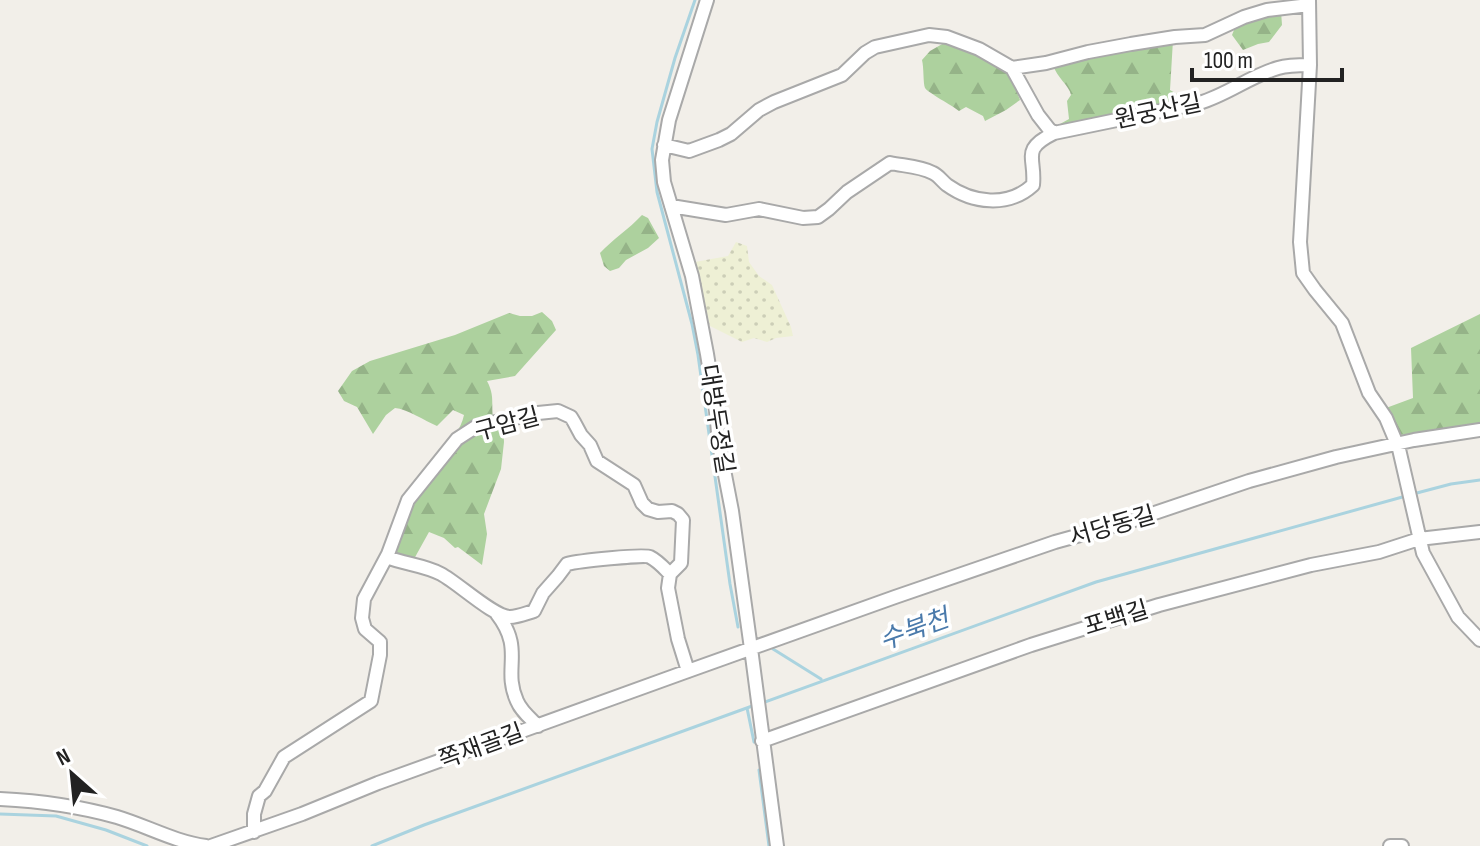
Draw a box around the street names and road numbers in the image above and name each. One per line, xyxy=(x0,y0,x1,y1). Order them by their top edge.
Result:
street label: 원궁산길 xyxy=(1112,88,1204,135)
street label: 대방두정길 xyxy=(694,362,739,476)
street label: 구암길 xyxy=(471,402,543,447)
street label: 서당동길 xyxy=(1066,500,1159,553)
street label: 포백길 xyxy=(1080,595,1152,642)
street label: 쪽재골길 xyxy=(435,718,528,775)

